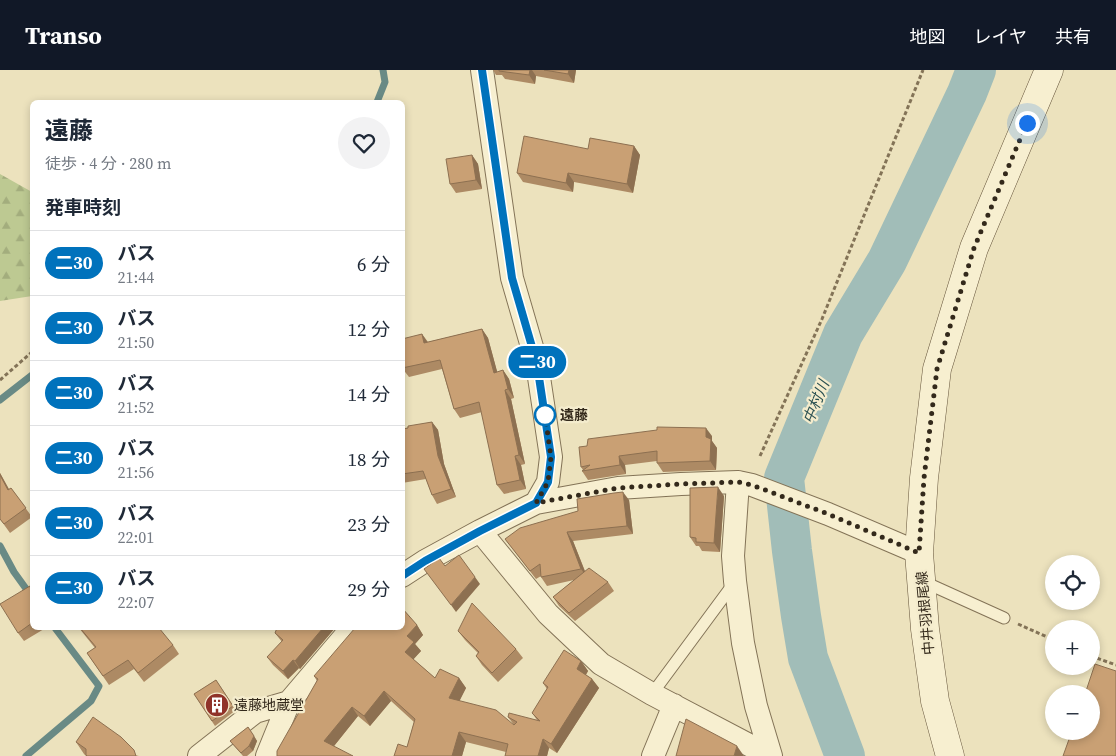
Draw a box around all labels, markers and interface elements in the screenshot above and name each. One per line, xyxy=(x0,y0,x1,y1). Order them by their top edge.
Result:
text: Transo xyxy=(25,19,102,52)
text: 地図 xyxy=(910,24,946,49)
text: レイヤ xyxy=(974,24,1027,49)
text: 共有 xyxy=(1055,24,1091,49)
your location xyxy=(1015,111,1040,136)
text: 遠藤 xyxy=(45,114,93,147)
button: heart xyxy=(338,117,390,169)
text: 徒歩 · 4 分 · 280 m xyxy=(45,152,171,174)
text: 発車時刻 xyxy=(45,194,121,220)
text: バス xyxy=(118,240,156,266)
text: 二30 xyxy=(55,250,93,275)
text: 6 分 xyxy=(357,251,390,277)
text: 21:44 xyxy=(118,266,154,288)
text: バス xyxy=(118,305,156,331)
text: 二30 xyxy=(55,315,93,340)
text: 12 分 xyxy=(348,316,390,342)
text: 21:50 xyxy=(118,331,154,353)
line badge: 二30 xyxy=(508,346,566,378)
text: 二30 xyxy=(518,349,556,374)
text: バス xyxy=(118,370,156,396)
water label: 中村川 xyxy=(797,375,834,427)
text: 二30 xyxy=(55,380,93,405)
text: 14 分 xyxy=(348,381,390,407)
text: 21:52 xyxy=(118,396,154,418)
marker: 遠藤 xyxy=(534,404,556,426)
place label: 遠藤 xyxy=(560,405,588,425)
text: バス xyxy=(118,435,156,461)
text: 二30 xyxy=(55,445,93,470)
text: 18 分 xyxy=(348,446,390,472)
text: 21:56 xyxy=(118,461,154,483)
text: バス xyxy=(118,500,156,526)
text: 二30 xyxy=(55,510,93,535)
text: 23 分 xyxy=(348,511,390,537)
text: 22:01 xyxy=(118,526,154,548)
map controls xyxy=(1045,555,1100,740)
button: locate xyxy=(1045,555,1100,610)
text: バス xyxy=(118,565,156,591)
street label: 中井羽根尾線 xyxy=(911,570,939,656)
text: 二30 xyxy=(55,575,93,600)
text: 29 分 xyxy=(348,576,390,602)
text: 22:07 xyxy=(118,591,154,613)
button: + xyxy=(1045,620,1100,675)
button: − xyxy=(1045,685,1100,740)
building icon: 遠藤地蔵堂 xyxy=(204,692,230,718)
place label: 遠藤地蔵堂 xyxy=(234,695,304,715)

